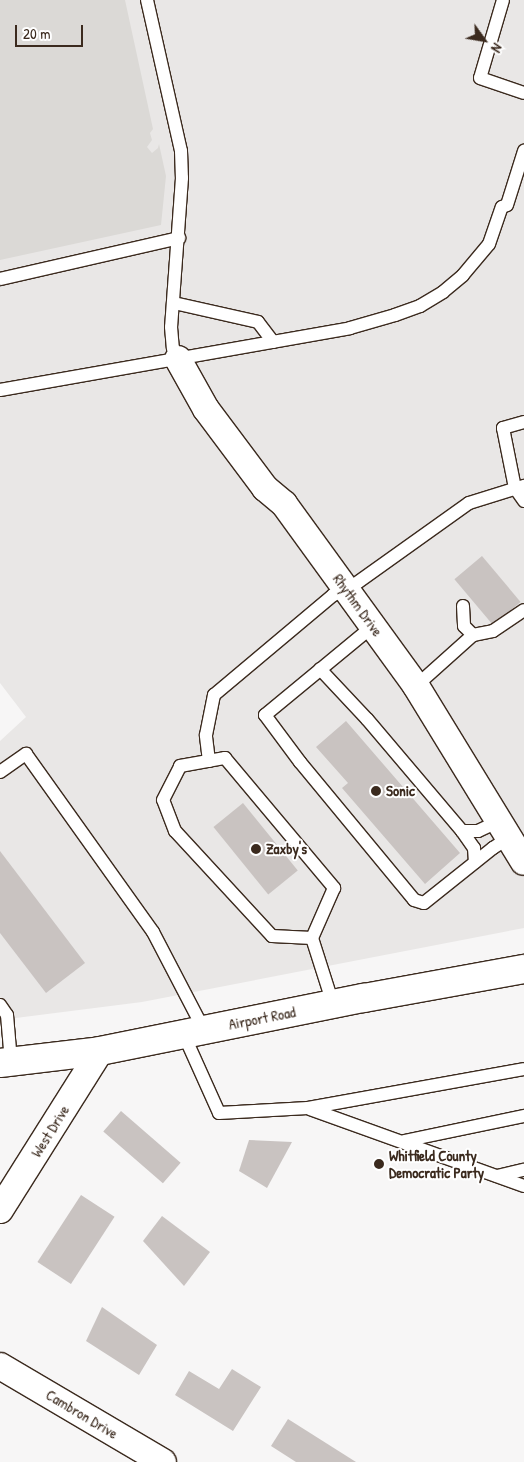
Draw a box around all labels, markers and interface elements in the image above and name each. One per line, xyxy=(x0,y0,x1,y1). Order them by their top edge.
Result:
scale bar xyxy=(18,15,85,47)
north arrow xyxy=(459,15,509,65)
text: 20 m xyxy=(23,23,50,44)
text: N xyxy=(487,40,507,56)
street label: Rhythm Drive xyxy=(329,570,387,640)
place label: Sonic xyxy=(386,782,415,800)
marker: Sonic xyxy=(370,785,382,797)
place label: Zaxby's xyxy=(266,840,307,858)
marker: Zaxby's xyxy=(250,843,262,855)
street label: Airport Road xyxy=(227,1003,297,1033)
street label: West Drive xyxy=(27,1102,73,1160)
place label: Whitfield County Democratic Party xyxy=(389,1146,484,1181)
marker: Whitfield County Democratic Party xyxy=(373,1158,385,1170)
street label: Cambron Drive xyxy=(43,1385,121,1443)

